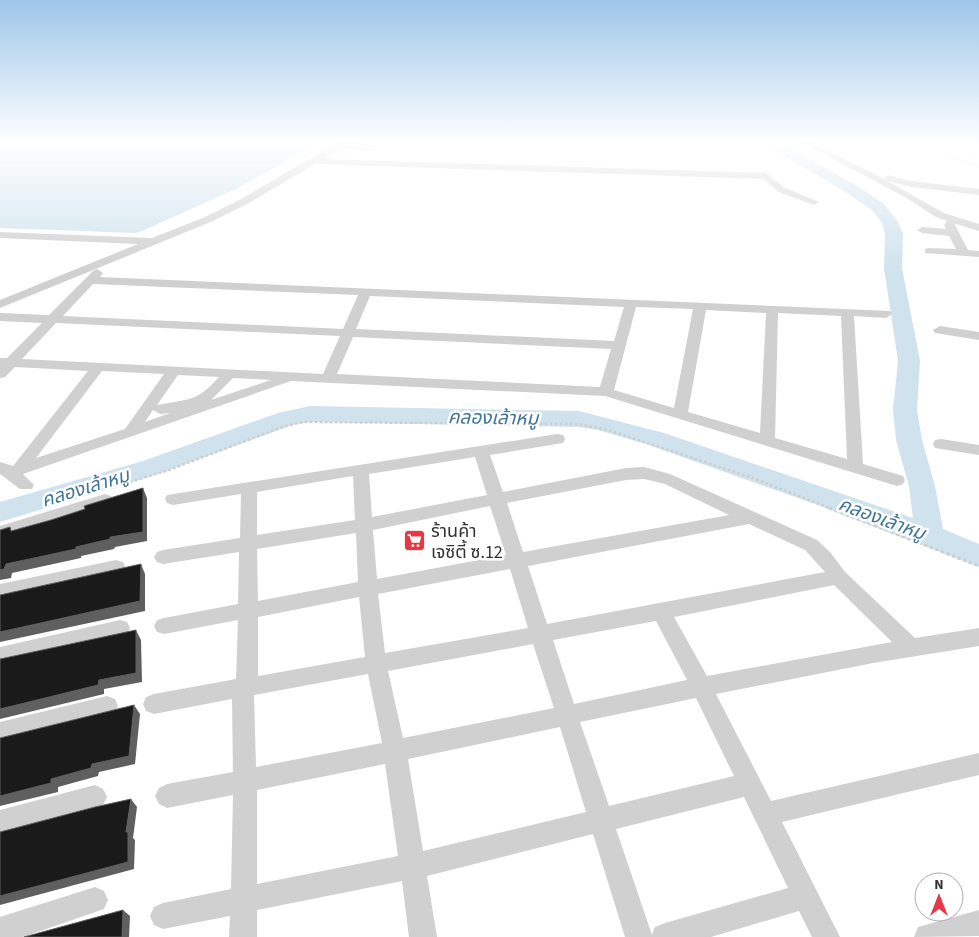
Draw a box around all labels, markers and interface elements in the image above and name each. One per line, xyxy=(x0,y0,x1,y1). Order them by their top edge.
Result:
water label: คลองเล้าหมู xyxy=(448,404,540,433)
water label: คลองเล้าหมู xyxy=(38,462,134,515)
water label: คลองเล้าหมู xyxy=(834,491,930,548)
place label: ร้านค้า เจซิตี้ ซ.12 xyxy=(431,519,503,565)
supermarket icon: ร้านค้า เจซิตี้ ซ.12 xyxy=(403,529,427,553)
north arrow xyxy=(914,872,964,922)
text: N xyxy=(934,875,944,895)

